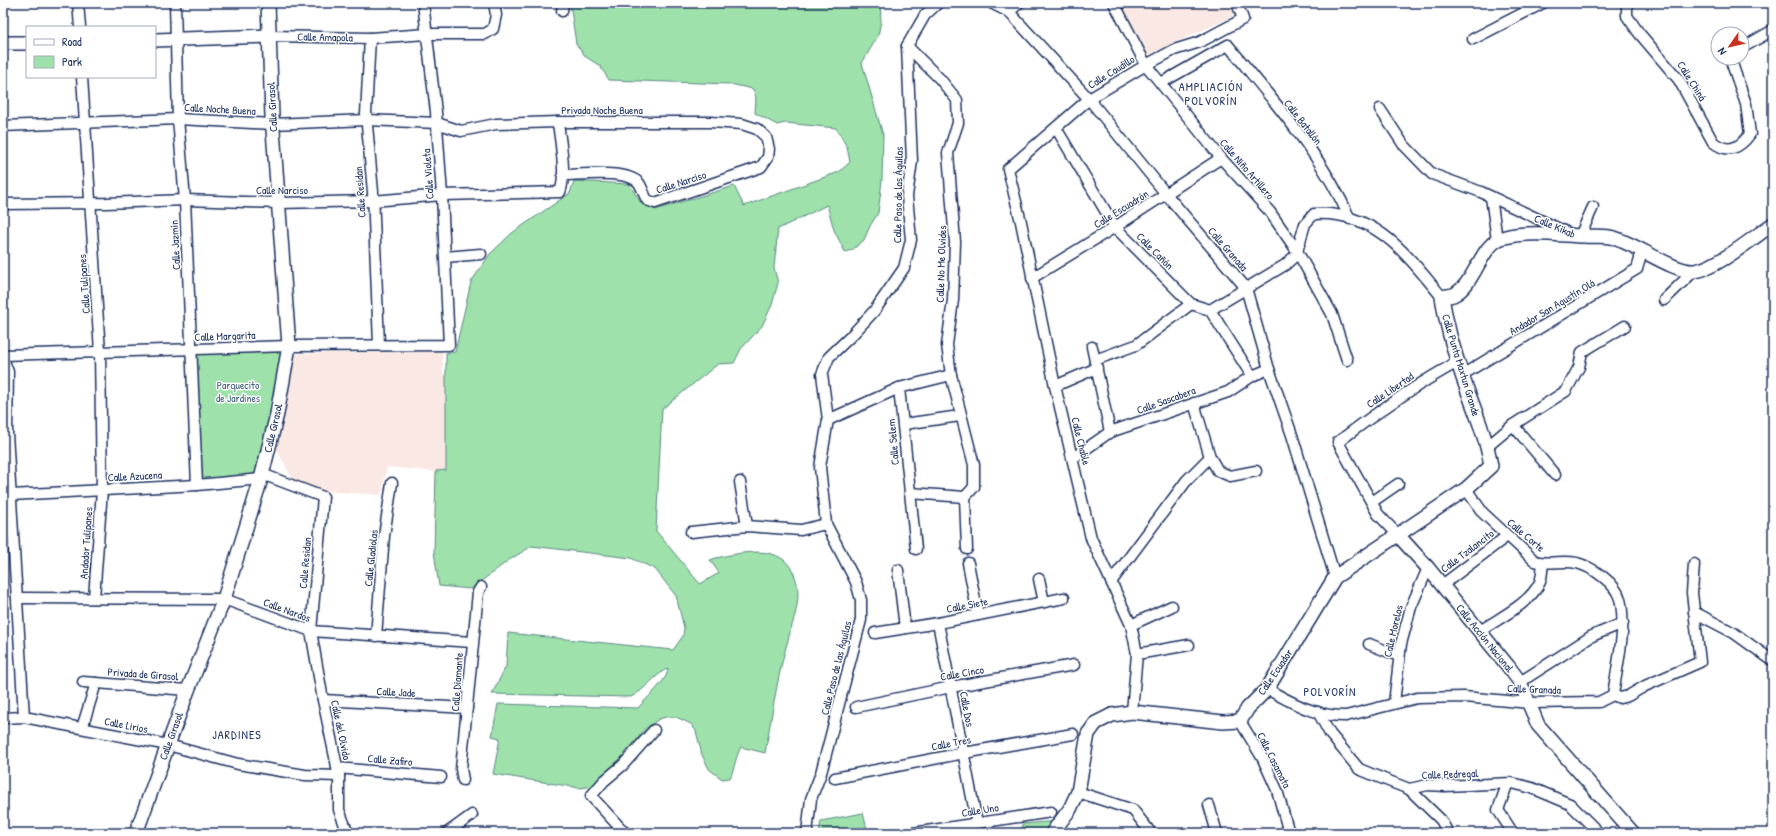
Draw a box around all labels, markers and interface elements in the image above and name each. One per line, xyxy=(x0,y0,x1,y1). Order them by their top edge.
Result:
legend xyxy=(26,26,156,78)
north arrow xyxy=(1710,26,1750,66)
street label: Calle Amapola xyxy=(297,30,354,44)
text: Road xyxy=(62,33,82,50)
text: N xyxy=(1714,45,1729,58)
street label: Calle Caudillo xyxy=(1085,52,1138,92)
text: Park xyxy=(62,53,82,70)
street label: Calle Chiná xyxy=(1674,58,1710,104)
district label: AMPLIACIÓN POLVORÍN xyxy=(1179,78,1243,109)
street label: Calle Girasol xyxy=(264,82,280,132)
street label: Calle Batallón xyxy=(1281,96,1325,148)
street label: Calle Noche Buena xyxy=(184,100,257,118)
street label: Privada Noche Buena xyxy=(561,103,643,117)
street label: Calle Niño Artillero xyxy=(1217,136,1278,203)
street label: Calle Paso de las Águilas xyxy=(890,147,906,243)
street label: Calle Violeta xyxy=(419,148,437,200)
street label: Calle Residan xyxy=(351,166,369,218)
street label: Calle Narciso xyxy=(654,167,708,197)
street label: Calle Narciso xyxy=(256,183,308,197)
street label: Calle Escuadrón xyxy=(1091,187,1151,231)
street label: Calle Kikab xyxy=(1532,211,1578,241)
street label: Calle Jazmín xyxy=(167,220,183,270)
street label: Calle Granada xyxy=(1205,224,1251,274)
street label: Calle No Me Olvides xyxy=(933,225,949,303)
street label: Calle Cañón xyxy=(1134,230,1176,272)
street label: Calle Tulipanes xyxy=(75,254,93,314)
street label: Andador San Agustín Olá xyxy=(1507,276,1598,338)
street label: Calle Punta Maxtun Grande xyxy=(1439,312,1483,418)
street label: Calle Margarita xyxy=(194,328,256,344)
street label: Calle Libertad xyxy=(1364,369,1417,411)
park label: Parquecito de Jardines xyxy=(216,378,260,405)
street label: Calle Sascabera xyxy=(1135,383,1198,417)
street label: Calle Girasol xyxy=(261,402,285,454)
street label: Calle Chable xyxy=(1068,416,1094,467)
street label: Calle Selem xyxy=(884,418,902,466)
street label: Calle Azucena xyxy=(107,468,163,484)
street label: Andador Tulipanes xyxy=(77,507,95,579)
street label: Calle Corte xyxy=(1504,515,1548,555)
street label: Calle Tzalancito xyxy=(1437,526,1497,576)
street label: Calle Gladiolas xyxy=(361,529,381,587)
street label: Calle Residan xyxy=(296,537,314,589)
street label: Calle Siete xyxy=(945,594,990,616)
street label: Calle Nardos xyxy=(261,595,313,625)
street label: Calle Acción Nacional xyxy=(1453,601,1517,675)
street label: Calle Morelos xyxy=(1380,604,1406,658)
street label: Calle Paso de las Águilas xyxy=(818,619,854,717)
street label: Calle Ecuador xyxy=(1254,646,1296,698)
street label: Calle Diamante xyxy=(448,652,466,712)
street label: Calle Cinco xyxy=(939,662,986,684)
street label: Privada de Girasol xyxy=(107,665,179,683)
street label: Calle Granada xyxy=(1507,681,1562,697)
district label: POLVORÍN xyxy=(1304,683,1356,700)
street label: Calle Jade xyxy=(376,684,416,700)
street label: Calle Dos xyxy=(957,690,977,728)
street label: Calle del Olvido xyxy=(328,699,354,762)
street label: Calle Girasol xyxy=(156,710,186,762)
street label: Calle Lirios xyxy=(103,714,149,736)
district label: JARDINES xyxy=(212,726,262,743)
street label: Calle Casamata xyxy=(1254,730,1294,791)
street label: Calle Tres xyxy=(930,732,972,754)
street label: Calle Zafiro xyxy=(367,751,414,769)
street label: Calle Pedregal xyxy=(1421,766,1479,782)
street label: Calle Uno xyxy=(960,800,1000,820)

